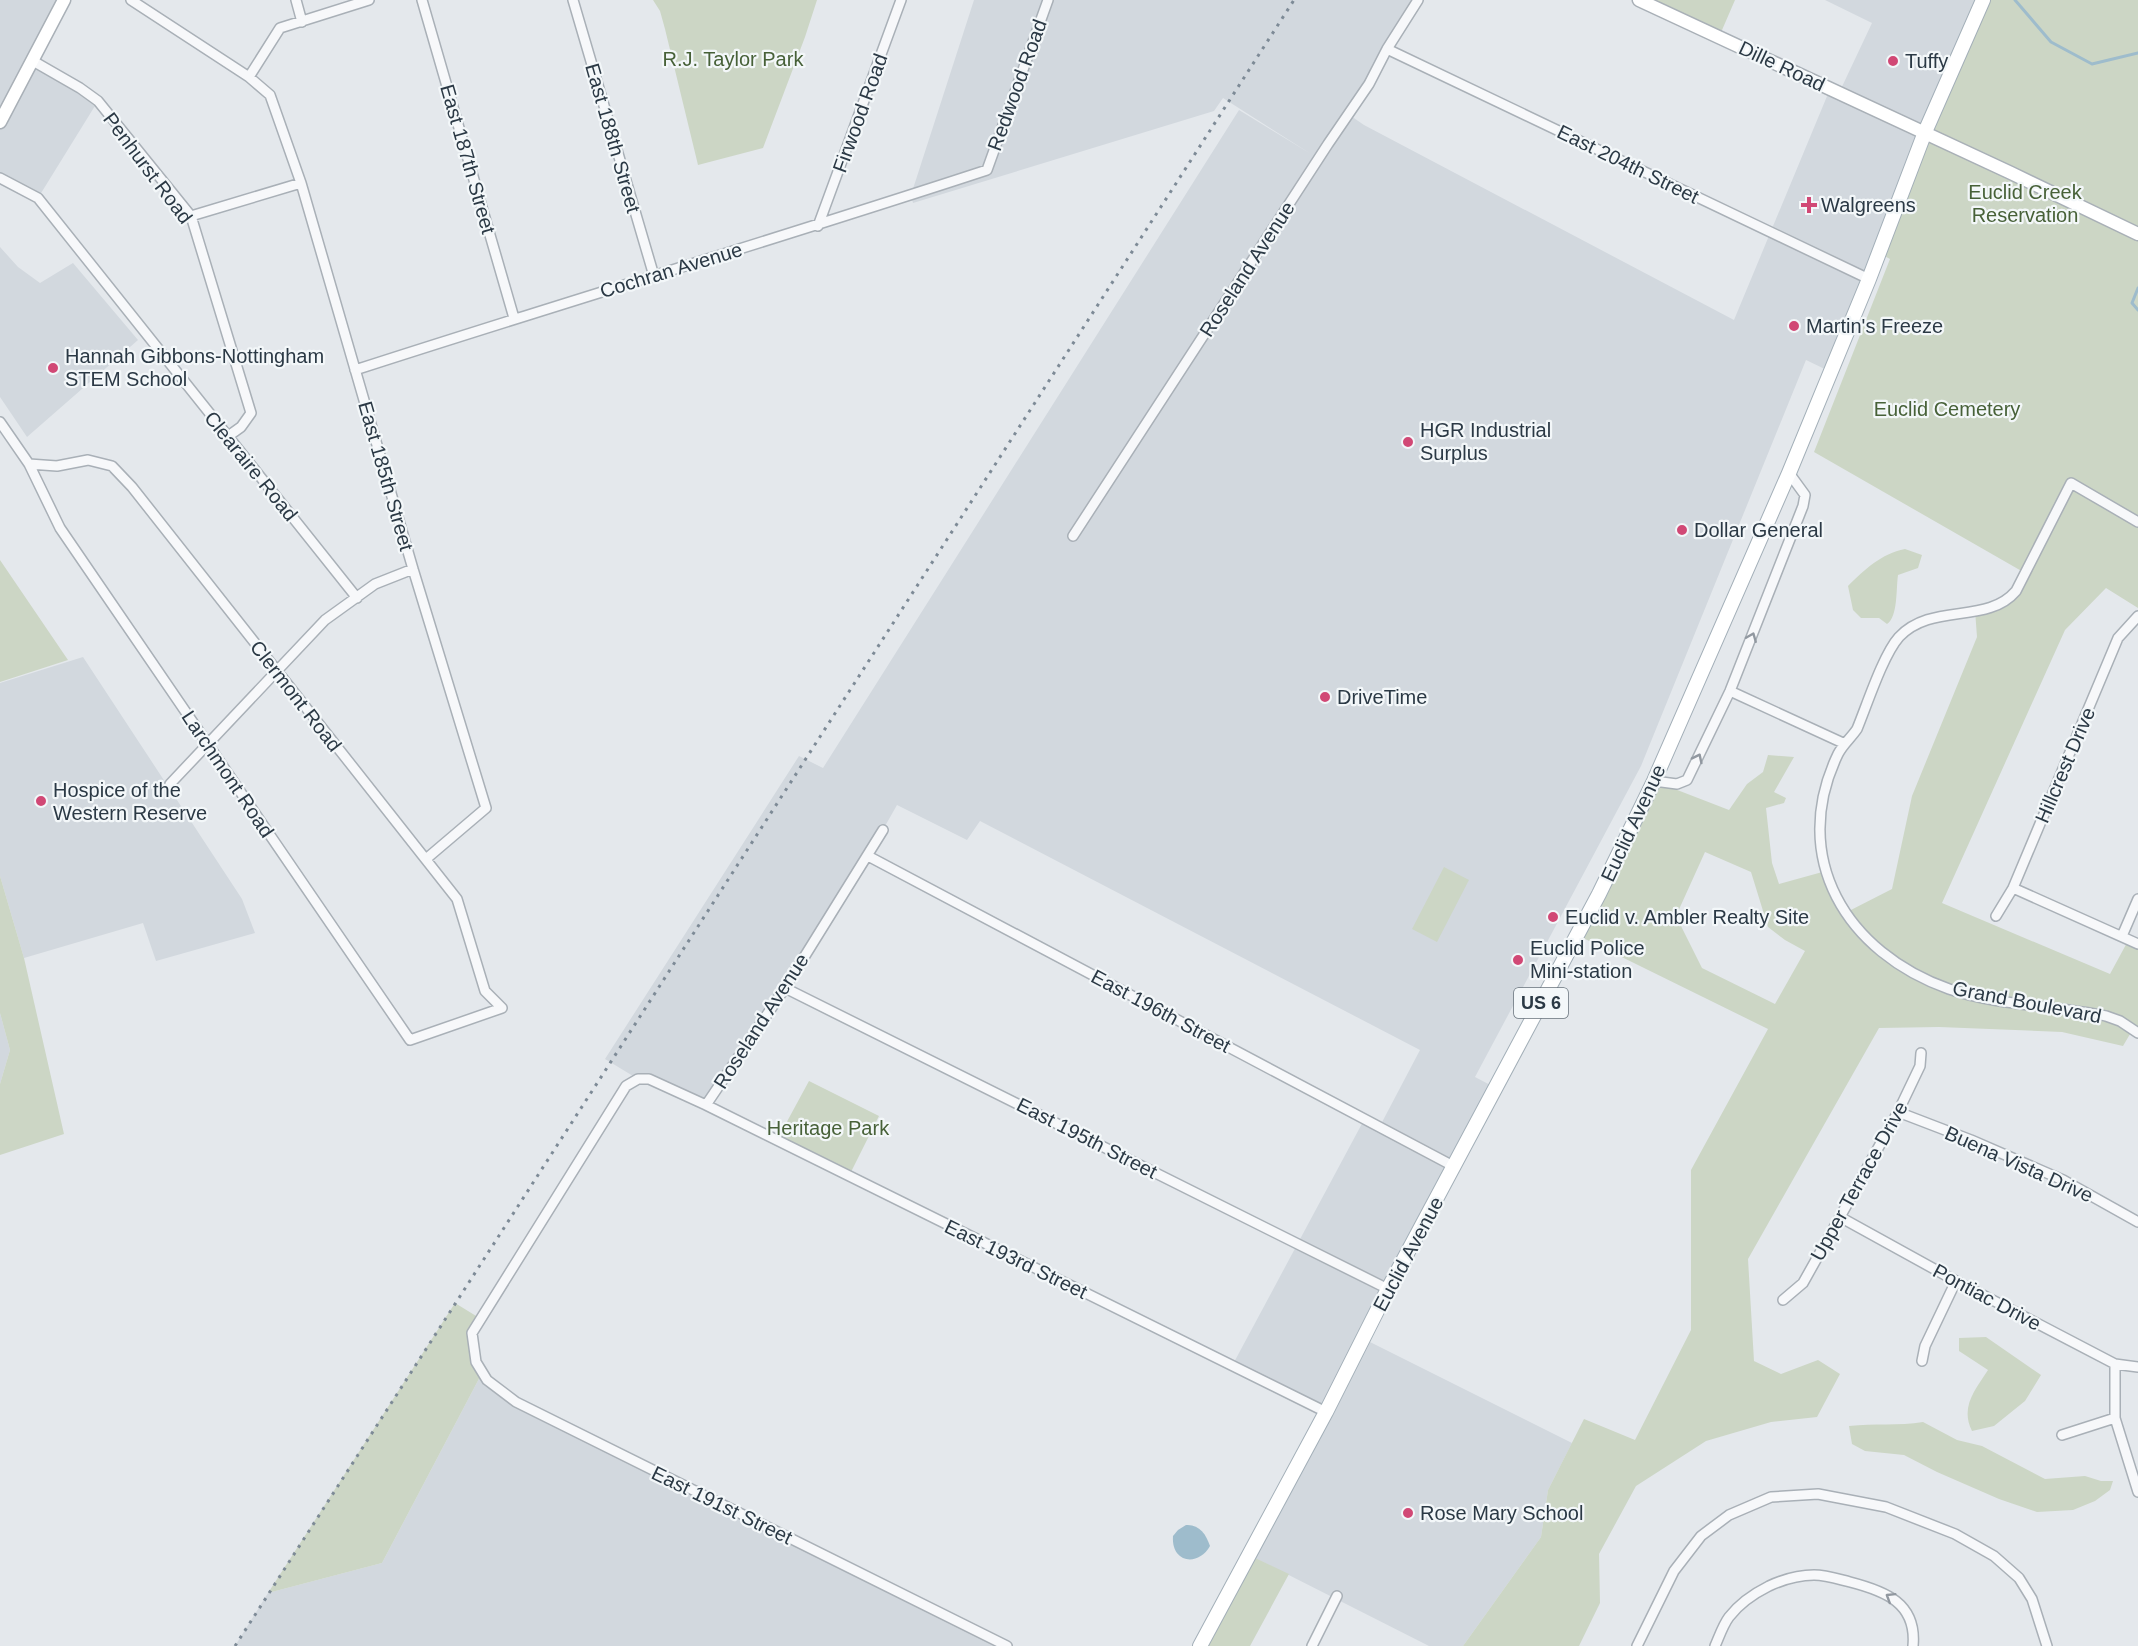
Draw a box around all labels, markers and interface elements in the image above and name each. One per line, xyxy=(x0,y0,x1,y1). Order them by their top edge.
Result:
street label: Redwood Road xyxy=(983,16,1051,154)
street label: Dille Road xyxy=(1736,37,1828,95)
park label: R.J. Taylor Park xyxy=(663,48,804,70)
place label: Tuffy xyxy=(1905,50,1948,72)
street label: Firwood Road xyxy=(828,51,892,175)
marker: Tuffy xyxy=(1886,54,1900,68)
street label: East 188th Street xyxy=(581,61,645,216)
street label: East 187th Street xyxy=(436,82,500,237)
street label: Penhurst Road xyxy=(99,108,197,228)
street label: East 204th Street xyxy=(1554,120,1703,208)
park label: Euclid Creek Reservation xyxy=(1968,181,2083,226)
place label: Walgreens xyxy=(1821,194,1916,216)
street label: Roseland Avenue xyxy=(1195,197,1299,341)
marker: Walgreens xyxy=(1802,198,1816,212)
street label: Cochran Avenue xyxy=(597,238,745,302)
place label: Martin's Freeze xyxy=(1806,315,1943,337)
marker: Martin's Freeze xyxy=(1787,319,1801,333)
place label: Hannah Gibbons-Nottingham STEM School xyxy=(65,345,324,390)
marker: Hannah Gibbons-Nottingham STEM School xyxy=(46,361,60,375)
park label: Euclid Cemetery xyxy=(1874,398,2020,420)
street label: East 185th Street xyxy=(354,399,418,554)
street label: Clearaire Road xyxy=(200,407,302,525)
place label: HGR Industrial Surplus xyxy=(1420,419,1551,464)
marker: HGR Industrial Surplus xyxy=(1401,435,1415,449)
place label: Dollar General xyxy=(1694,519,1823,541)
marker: Dollar General xyxy=(1675,523,1689,537)
one-way arrow xyxy=(1744,632,1757,643)
street label: Clermont Road xyxy=(246,636,346,756)
place label: DriveTime xyxy=(1337,686,1427,708)
marker: DriveTime xyxy=(1318,690,1332,704)
street label: Hillcrest Drive xyxy=(2031,704,2099,826)
street label: Larchmont Road xyxy=(178,707,278,841)
one-way arrow xyxy=(1690,753,1702,764)
street label: Euclid Avenue xyxy=(1596,761,1670,885)
place label: Hospice of the Western Reserve xyxy=(53,779,207,824)
marker: Hospice of the Western Reserve xyxy=(34,794,48,808)
place label: Euclid v. Ambler Realty Site xyxy=(1565,906,1809,928)
marker: Euclid v. Ambler Realty Site xyxy=(1546,910,1560,924)
place label: Euclid Police Mini-station xyxy=(1530,937,1645,982)
street label: Roseland Avenue xyxy=(709,949,813,1093)
marker: Euclid Police Mini-station xyxy=(1511,953,1525,967)
street label: East 196th Street xyxy=(1088,965,1235,1057)
street label: Grand Boulevard xyxy=(1951,977,2103,1027)
road number: US 6 xyxy=(1514,988,1568,1018)
street label: East 195th Street xyxy=(1013,1093,1161,1183)
street label: Upper Terrace Drive xyxy=(1806,1098,1912,1264)
park label: Heritage Park xyxy=(767,1117,890,1139)
street label: Buena Vista Drive xyxy=(1942,1121,2096,1207)
street label: Euclid Avenue xyxy=(1369,1193,1447,1315)
street label: East 193rd Street xyxy=(941,1215,1091,1303)
street label: Pontiac Drive xyxy=(1929,1259,2045,1335)
street label: East 191st Street xyxy=(648,1461,796,1549)
place label: Rose Mary School xyxy=(1420,1502,1583,1524)
marker: Rose Mary School xyxy=(1401,1506,1415,1520)
one-way arrow xyxy=(1886,1593,1896,1605)

